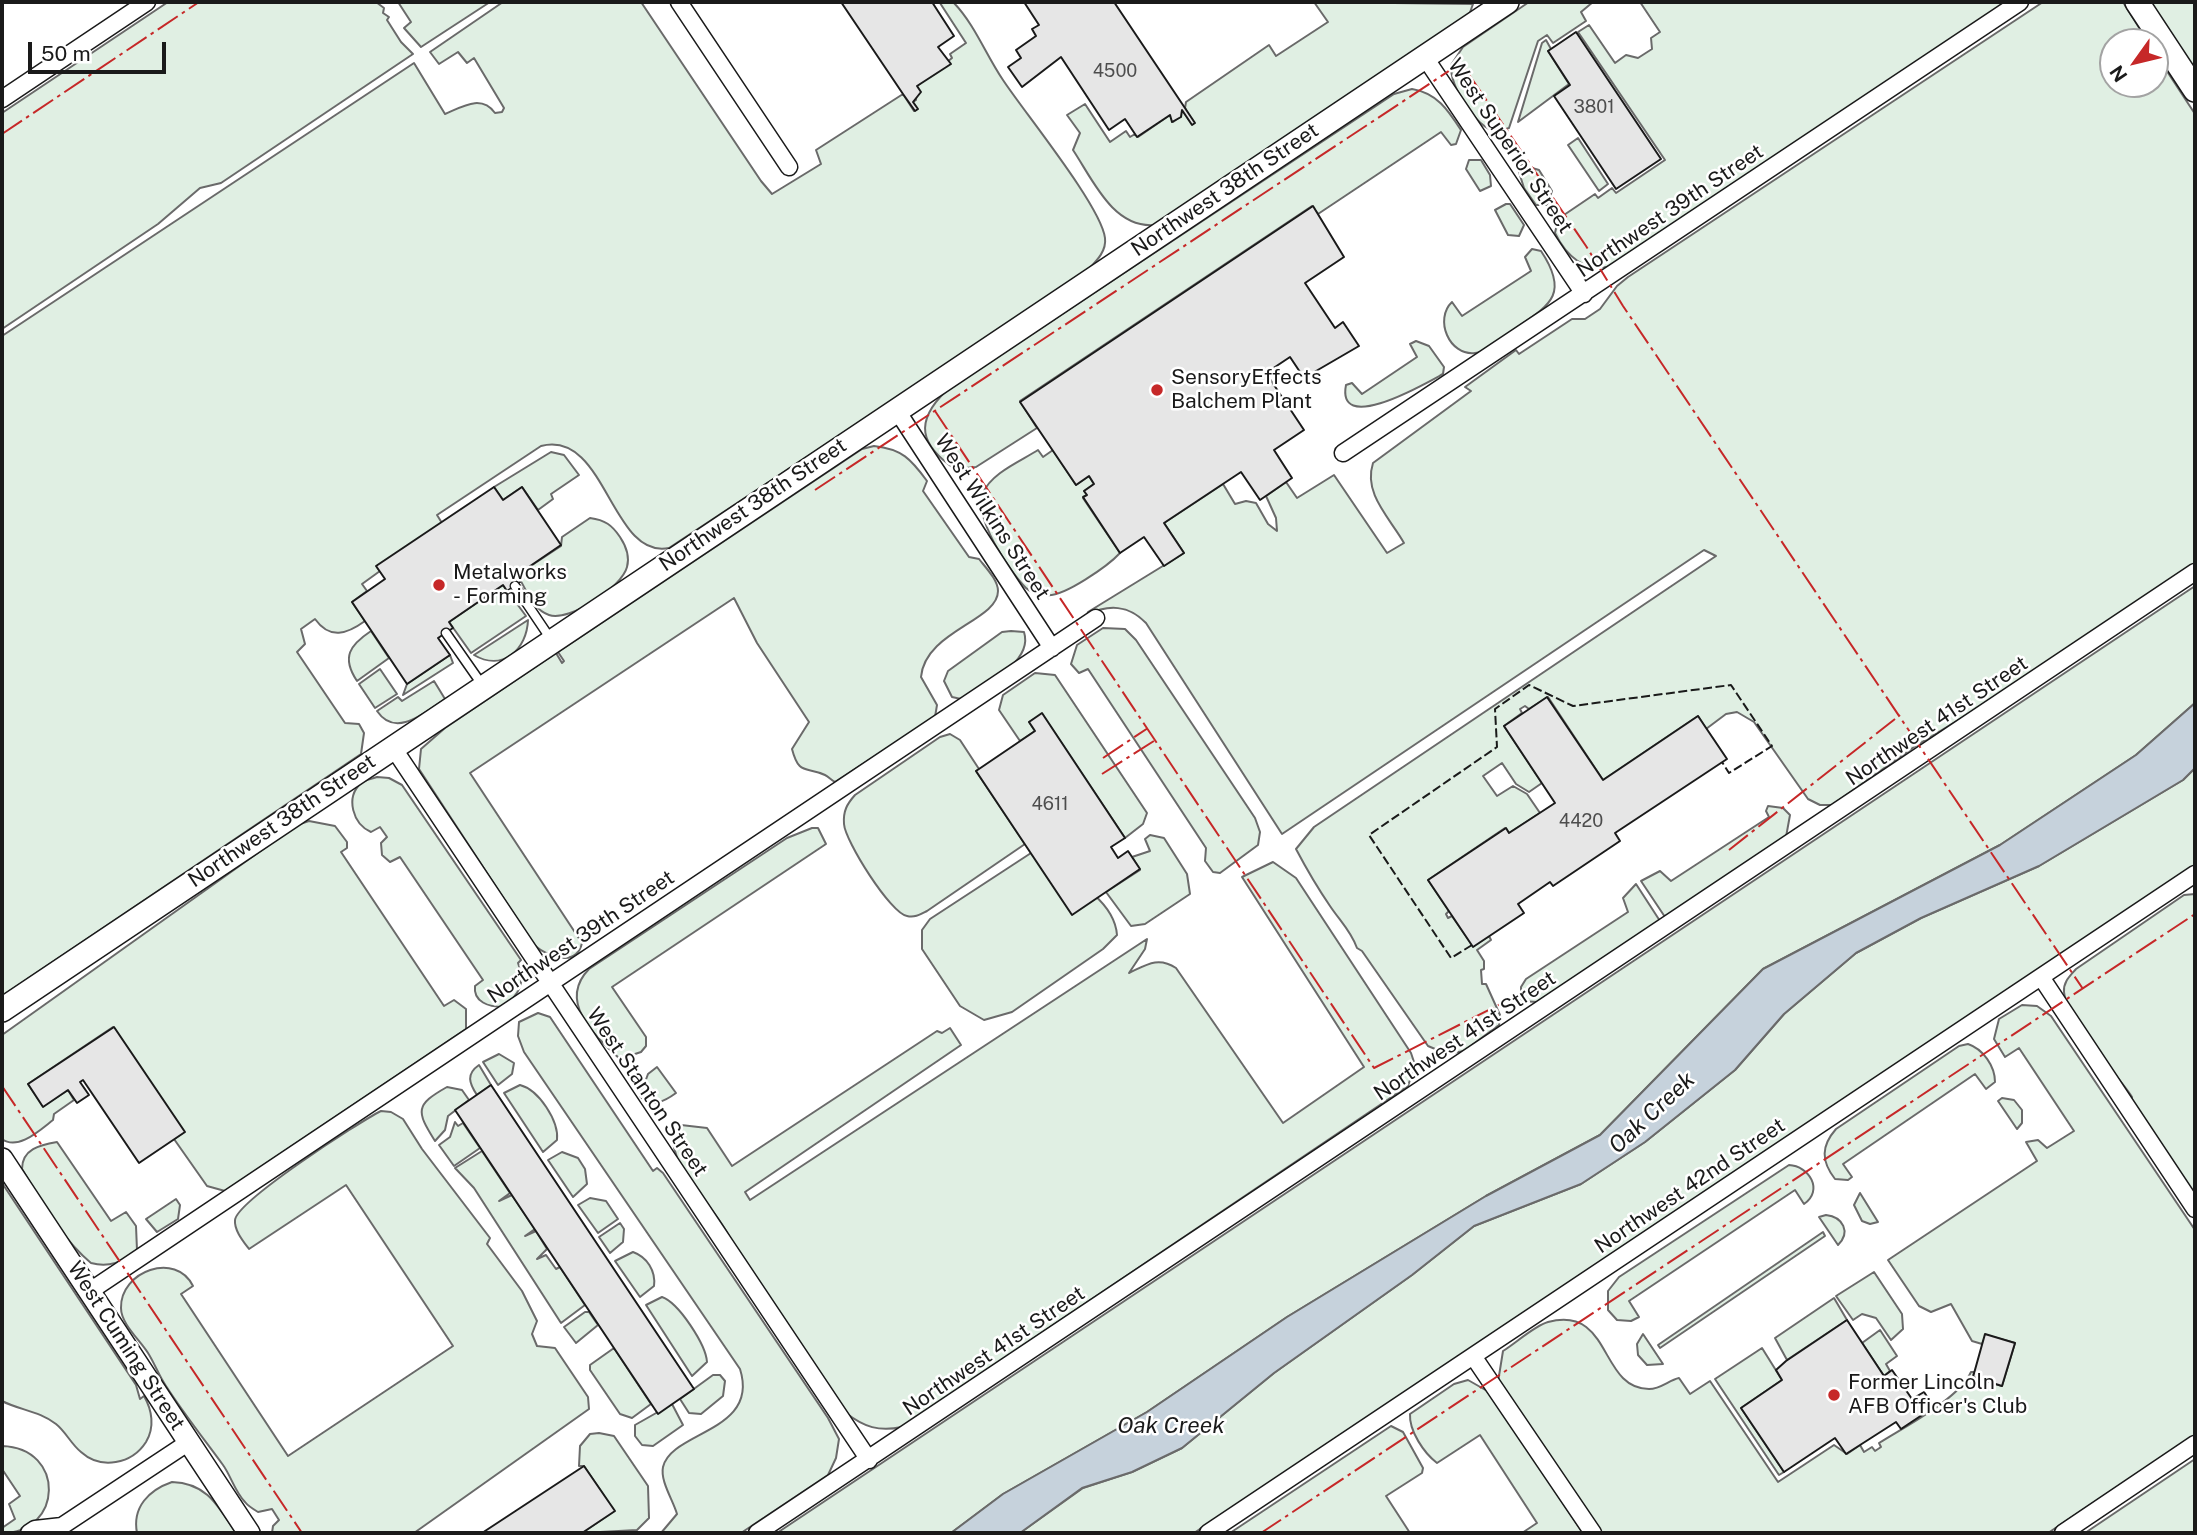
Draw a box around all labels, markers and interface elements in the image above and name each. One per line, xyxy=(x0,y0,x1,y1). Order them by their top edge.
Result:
scale bar xyxy=(32,28,170,72)
north arrow xyxy=(2099,28,2169,98)
text: 50 m xyxy=(41,41,91,66)
street label: West Superior Street xyxy=(1442,54,1578,238)
house number: 4500 xyxy=(1093,60,1137,82)
text: N xyxy=(2105,61,2132,86)
house number: 3801 xyxy=(1573,96,1615,118)
street label: Northwest 38th Street xyxy=(1127,118,1323,262)
street label: Northwest 39th Street xyxy=(1572,139,1768,283)
place label: SensoryEffects Balchem Plant xyxy=(1171,365,1322,415)
marker: SensoryEffects Balchem Plant xyxy=(1149,382,1165,398)
street label: West Wilkins Street xyxy=(929,429,1055,605)
street label: Northwest 38th Street xyxy=(655,433,851,577)
place label: Metalworks - Forming xyxy=(453,560,567,610)
marker: Metalworks - Forming xyxy=(431,577,447,593)
street label: Northwest 41st Street xyxy=(1841,651,2033,791)
street label: Northwest 38th Street xyxy=(184,749,380,893)
house number: 4611 xyxy=(1031,793,1069,815)
house number: 4420 xyxy=(1559,810,1603,832)
street label: Northwest 39th Street xyxy=(483,865,679,1009)
street label: Northwest 41st Street xyxy=(1369,966,1561,1106)
street label: West Stanton Street xyxy=(581,1003,713,1181)
water label: Oak Creek xyxy=(1603,1066,1701,1160)
street label: Northwest 42nd Street xyxy=(1590,1113,1790,1259)
street label: West Cuming Street xyxy=(62,1257,190,1435)
street label: Northwest 41st Street xyxy=(898,1281,1090,1421)
place label: Former Lincoln AFB Officer's Club xyxy=(1848,1370,2027,1420)
marker: Former Lincoln AFB Officer's Club xyxy=(1826,1387,1842,1403)
water label: Oak Creek xyxy=(1117,1412,1225,1440)

